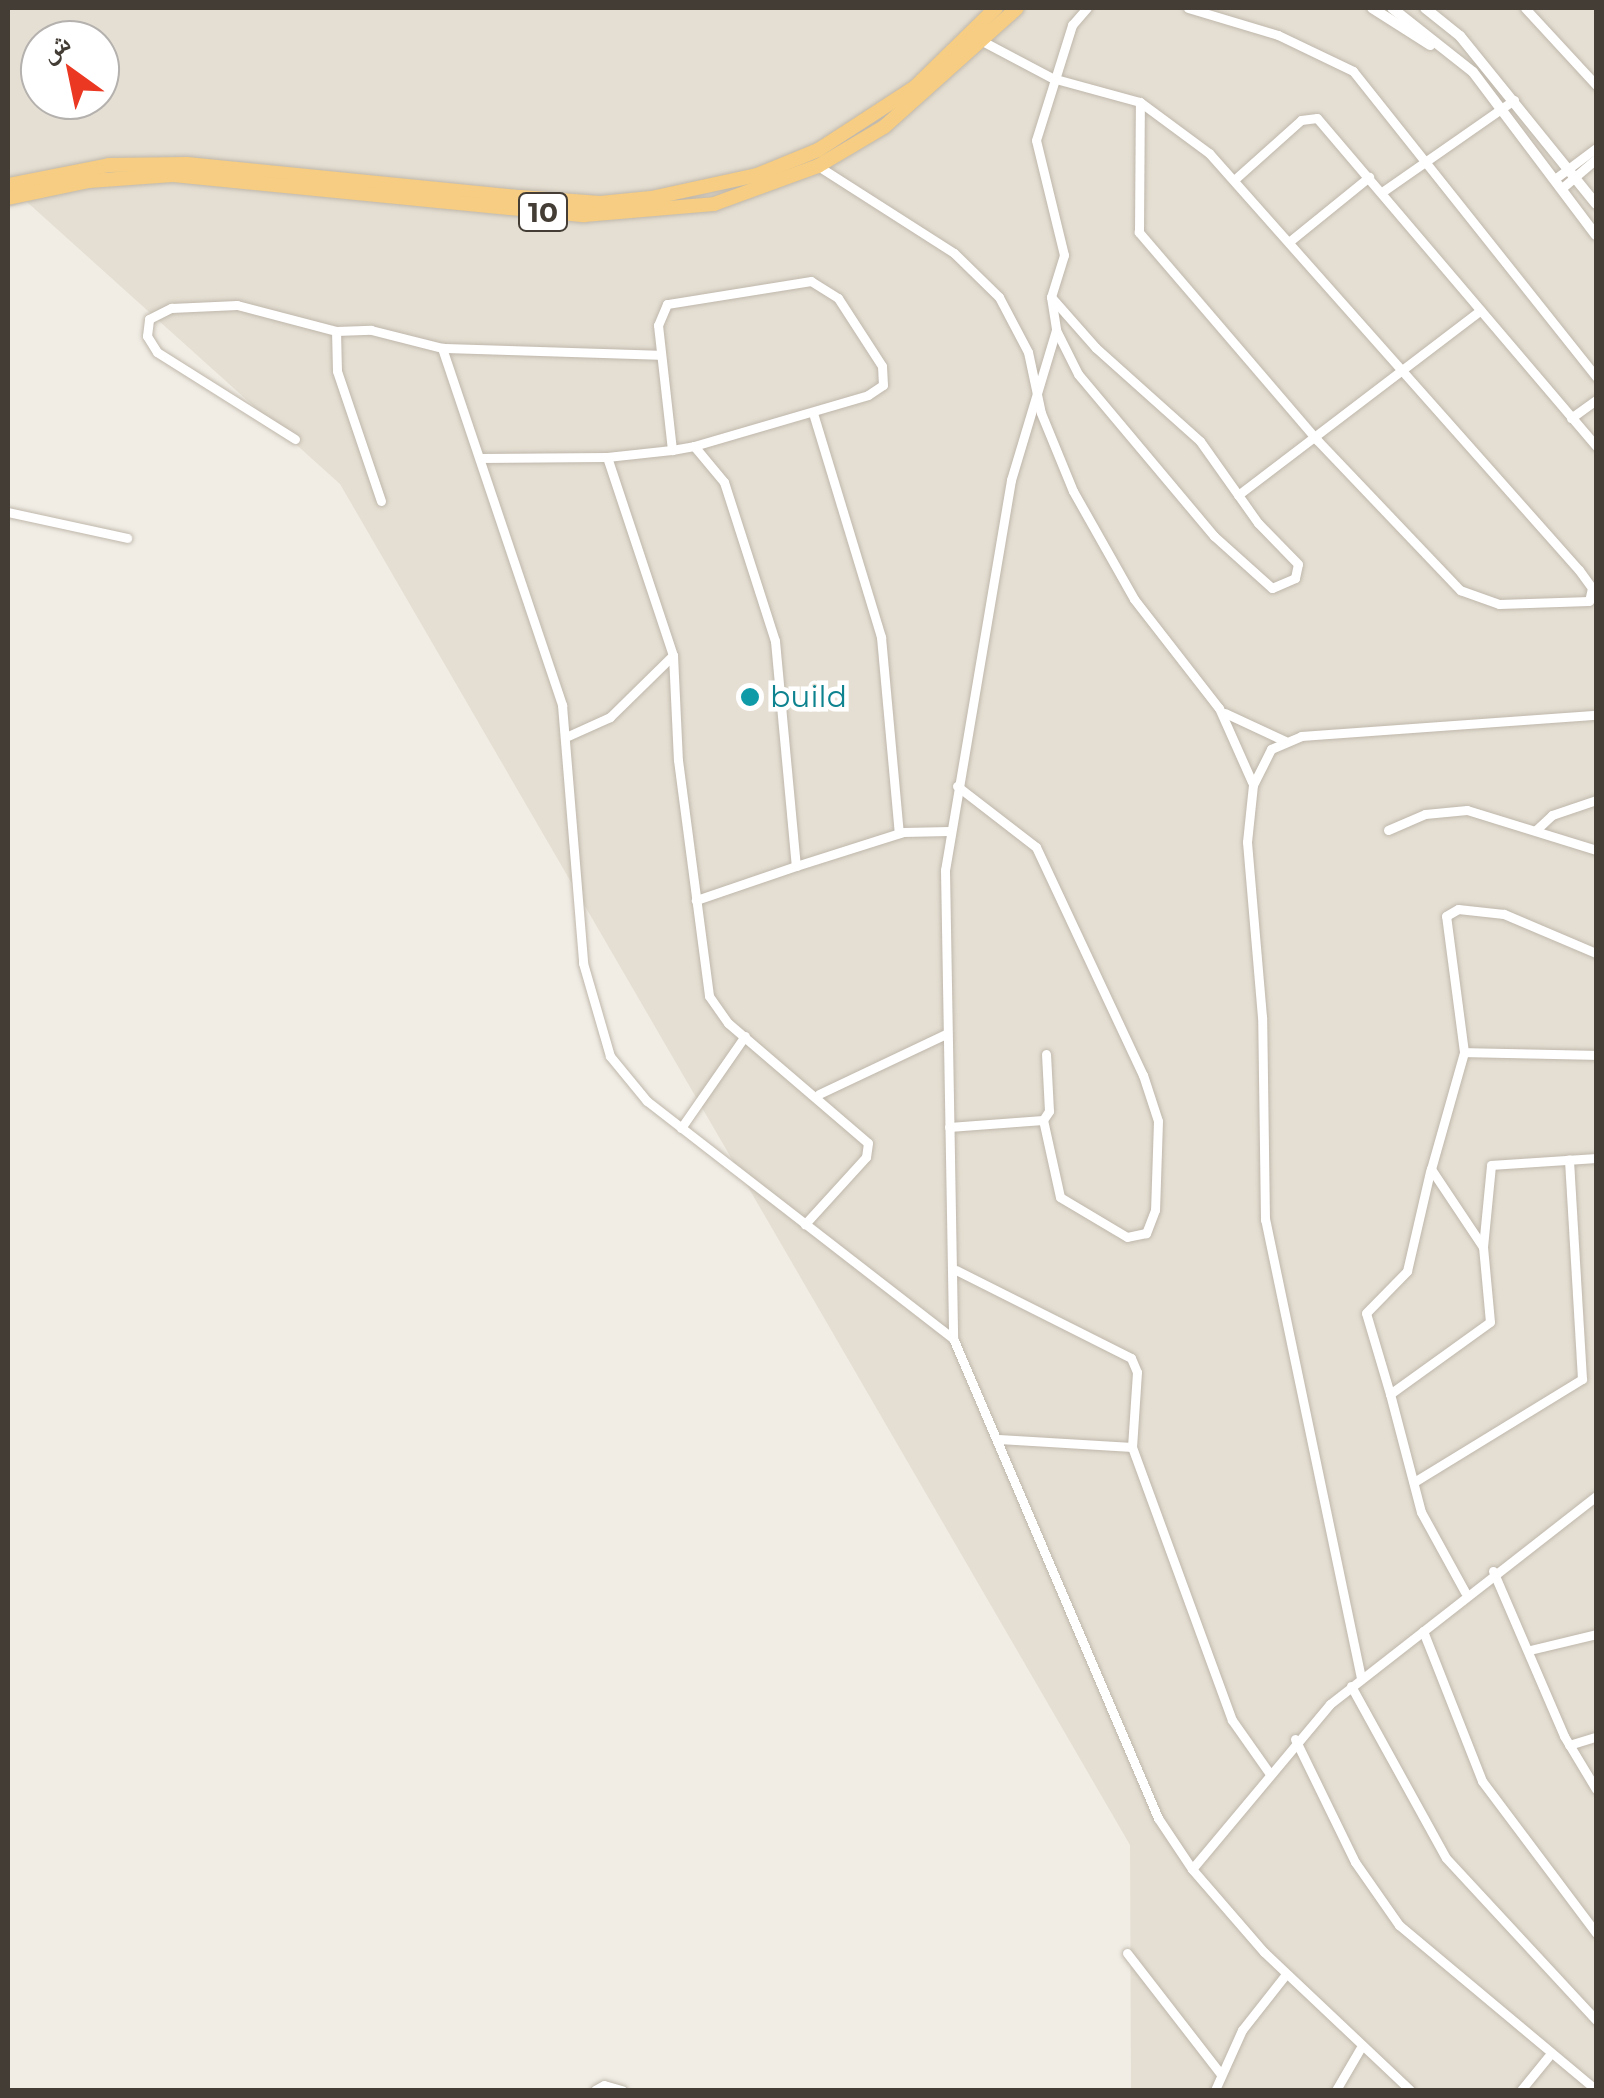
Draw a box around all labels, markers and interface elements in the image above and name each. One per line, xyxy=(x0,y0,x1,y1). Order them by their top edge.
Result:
north arrow xyxy=(20,20,120,120)
text: ش xyxy=(33,24,76,69)
road number: 10 xyxy=(518,189,568,235)
place label: build xyxy=(770,679,847,715)
marker: build xyxy=(739,686,761,708)

